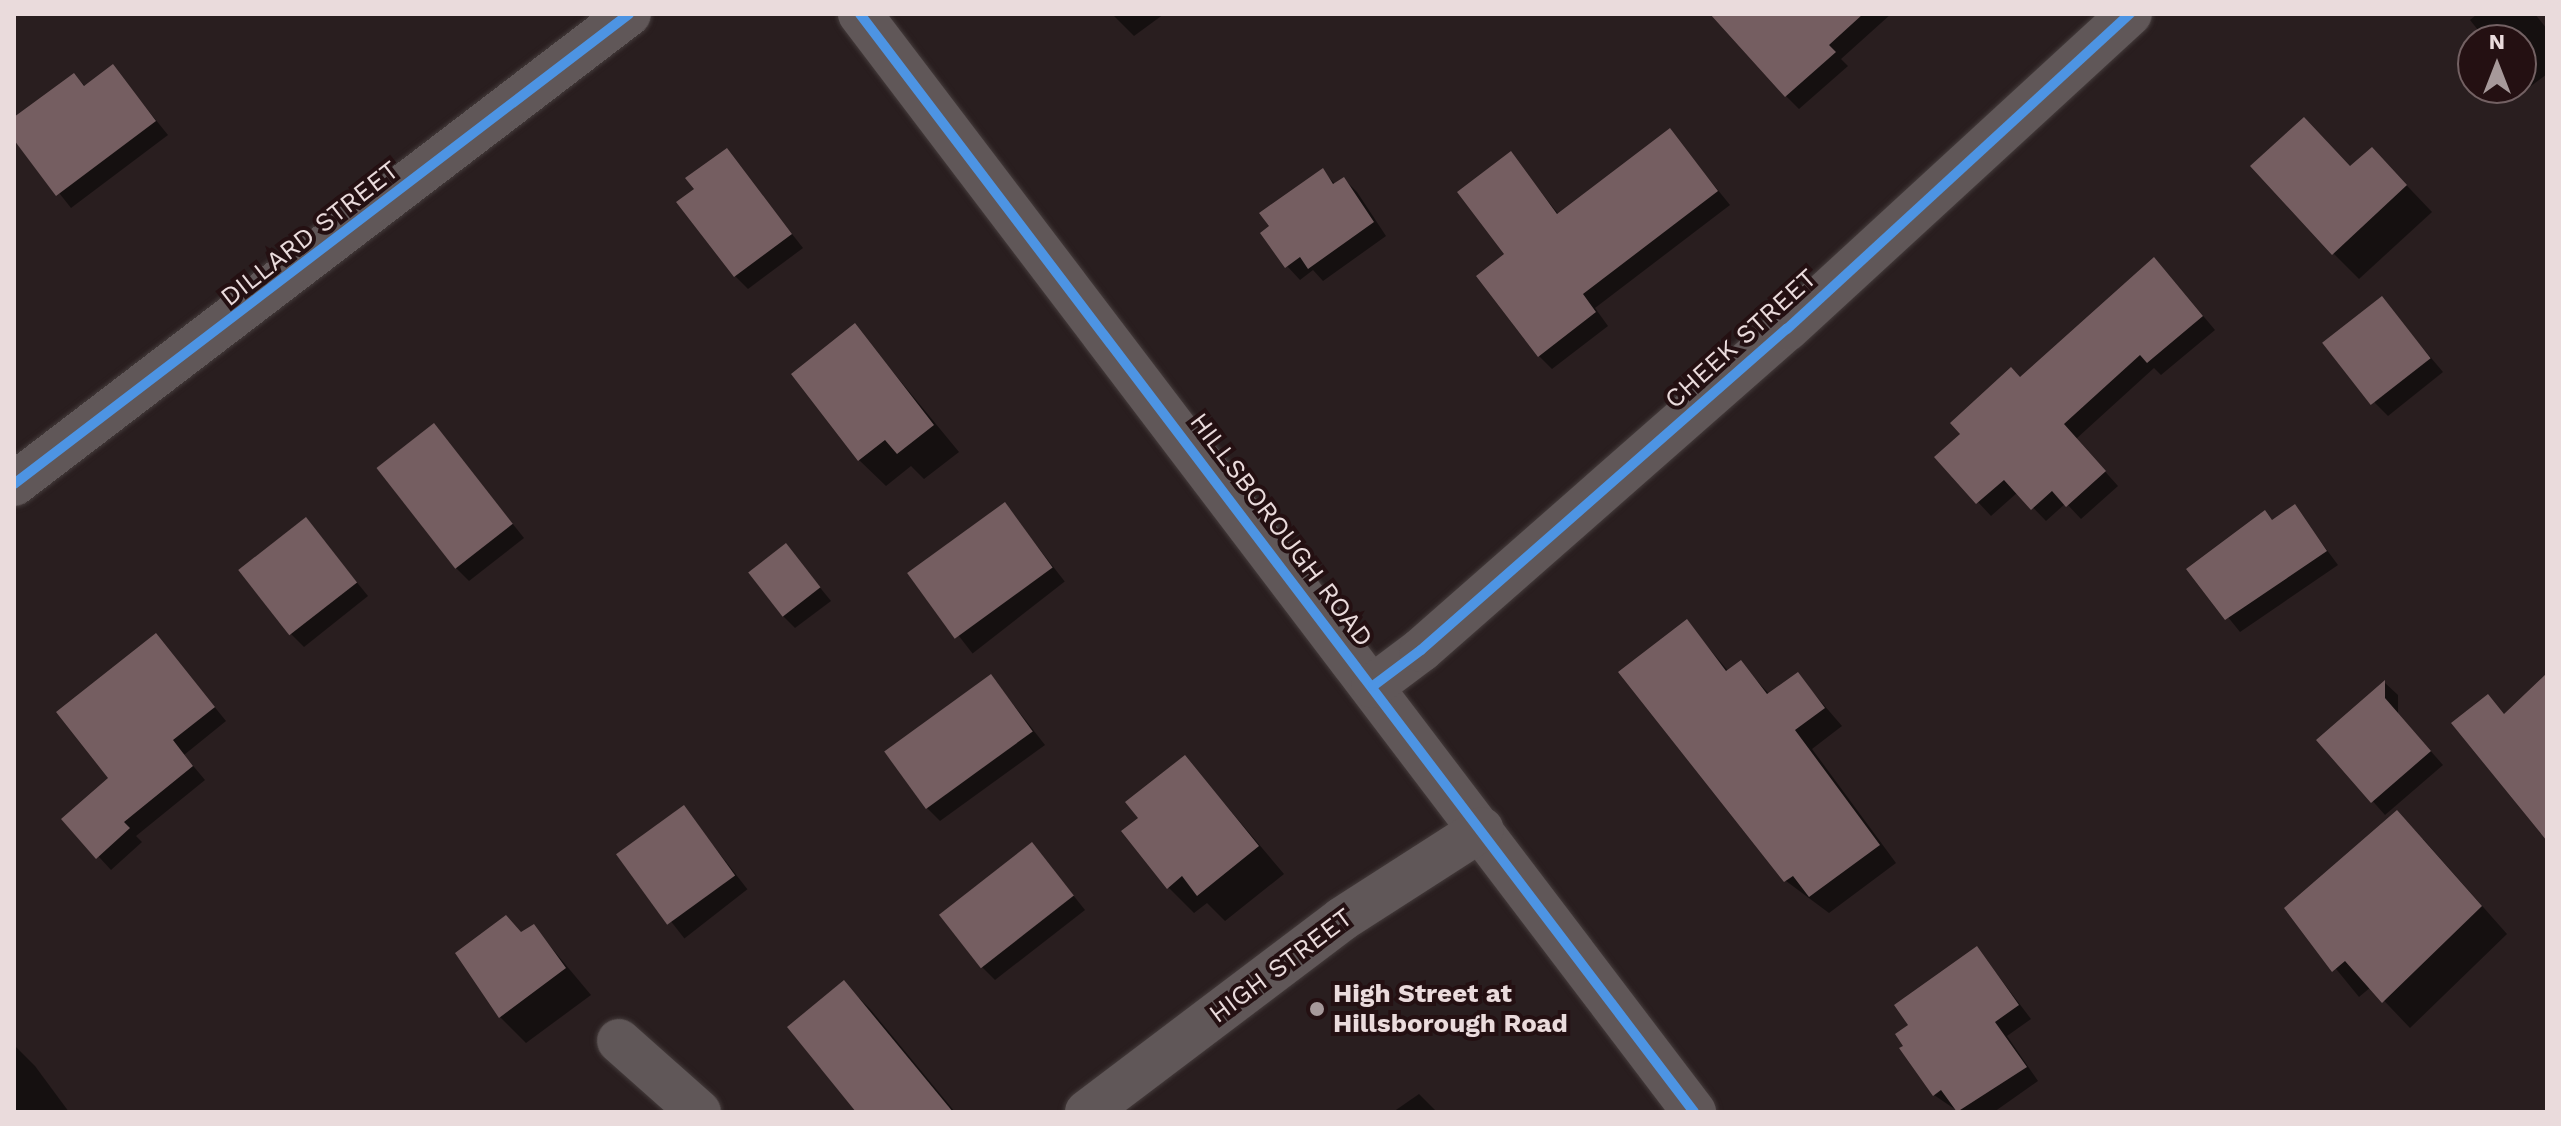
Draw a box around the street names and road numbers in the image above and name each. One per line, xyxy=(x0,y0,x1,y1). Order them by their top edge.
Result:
street label: DILLARD STREET xyxy=(215,155,405,313)
street label: CHEEK STREET xyxy=(1659,263,1823,415)
street label: HILLSBOROUGH ROAD xyxy=(1183,407,1379,653)
street label: HIGH STREET xyxy=(1203,902,1359,1030)

